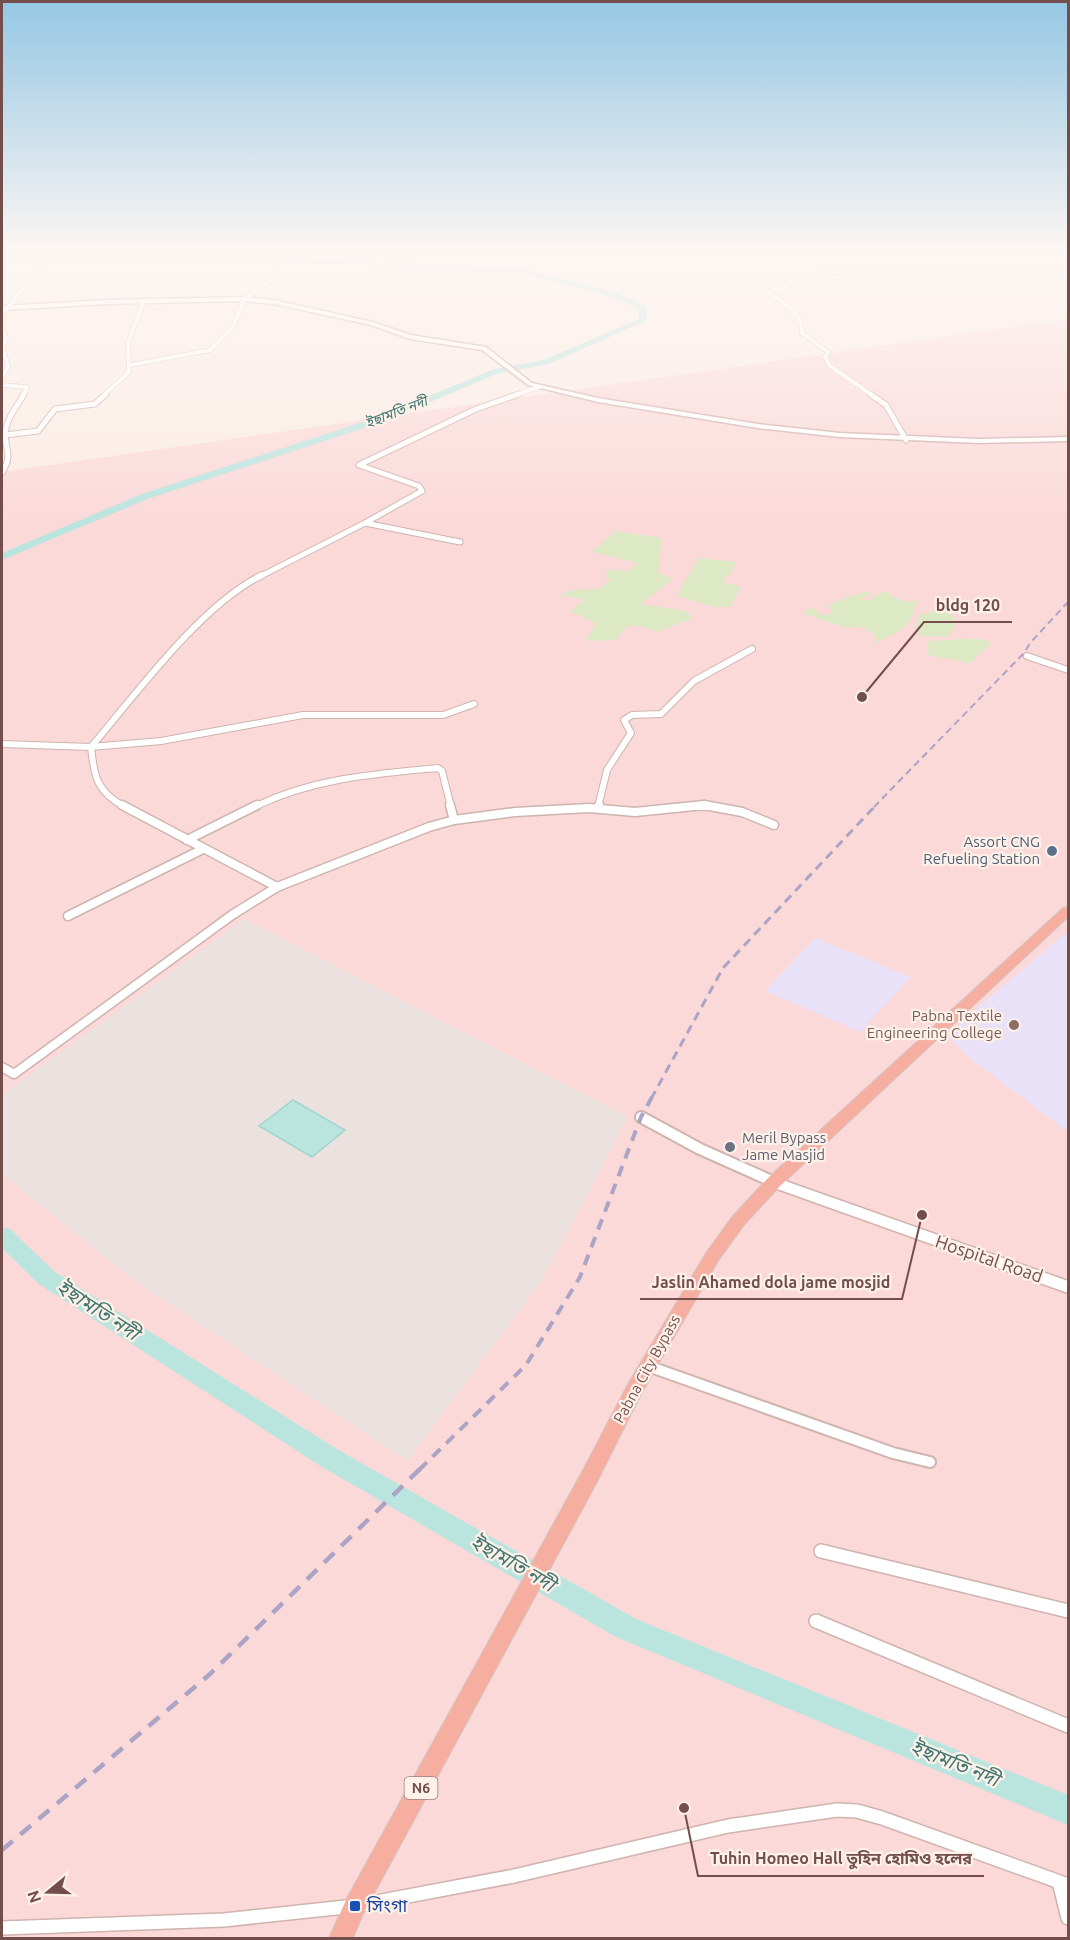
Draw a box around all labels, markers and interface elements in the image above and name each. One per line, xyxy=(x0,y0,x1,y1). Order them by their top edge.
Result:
water label: ইছামতি নদী xyxy=(363,392,432,431)
callout: bldg 120 xyxy=(924,588,1012,622)
text: bldg 120 xyxy=(936,596,1000,614)
place label: Assort CNG Refueling Station xyxy=(923,833,1040,867)
marker: Assort CNG Refueling Station xyxy=(1045,844,1059,858)
place label: Pabna Textile Engineering College xyxy=(867,1007,1002,1041)
marker: Pabna Textile Engineering College xyxy=(1007,1018,1021,1032)
place label: Meril Bypass Jame Masjid xyxy=(742,1129,826,1163)
marker: Meril Bypass Jame Masjid xyxy=(723,1140,737,1154)
street label: Hospital Road xyxy=(933,1230,1046,1286)
callout: Jaslin Ahamed dola jame mosjid xyxy=(640,1265,902,1299)
text: Jaslin Ahamed dola jame mosjid xyxy=(652,1273,890,1291)
water label: ইছামতি নদী xyxy=(53,1275,147,1347)
street label: Pabna City Bypass xyxy=(610,1312,683,1426)
water label: ইছামতি নদী xyxy=(467,1529,562,1598)
water label: ইছামতি নদী xyxy=(908,1734,1006,1792)
road number: N6 xyxy=(404,1777,438,1799)
callout: Tuhin Homeo Hall তুহিন হোমিও হলের xyxy=(698,1842,984,1876)
text: Tuhin Homeo Hall তুহিন হোমিও হলের xyxy=(710,1849,972,1870)
north arrow xyxy=(18,1862,78,1922)
text: N xyxy=(23,1888,44,1905)
place label: সিংগা xyxy=(366,1895,408,1915)
marker: সিংগা xyxy=(348,1899,362,1913)

